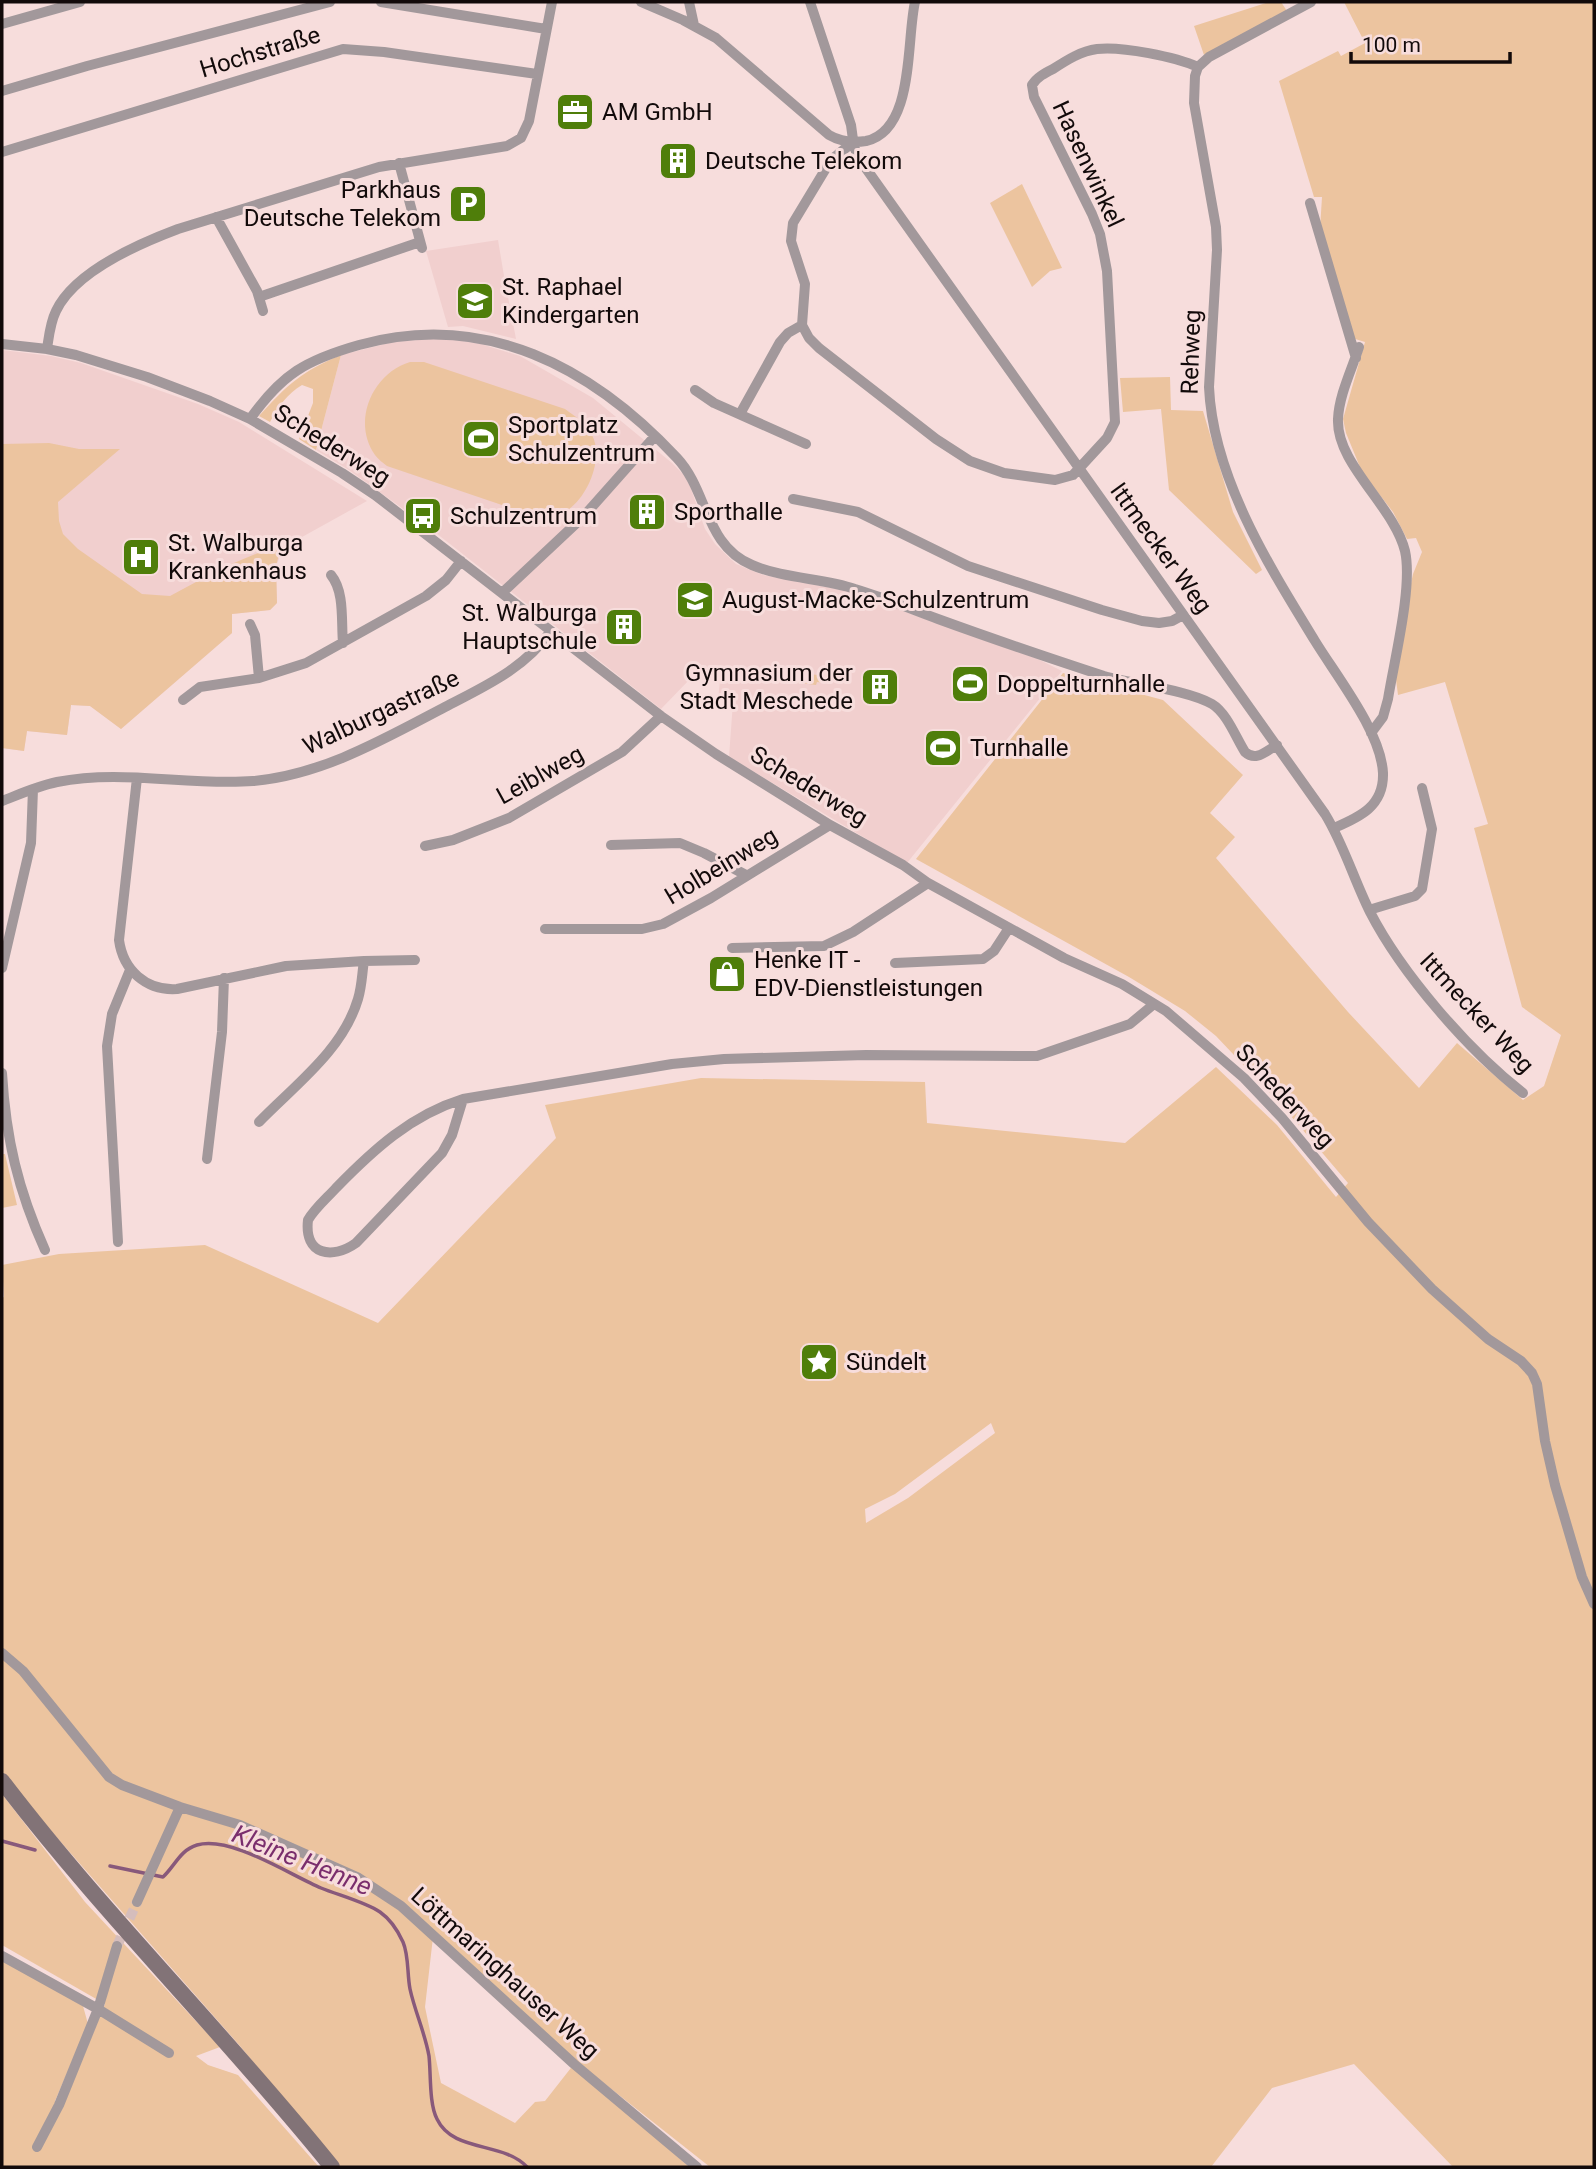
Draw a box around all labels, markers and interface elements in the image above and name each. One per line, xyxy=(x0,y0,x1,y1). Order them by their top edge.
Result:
street label: Hochstraße xyxy=(196,20,324,84)
scale bar xyxy=(1351,21,1510,65)
text: 100 m xyxy=(1362,33,1421,57)
office icon: AM GmbH xyxy=(554,91,596,133)
street label: Hasenwinkel xyxy=(1047,96,1129,232)
place label: AM GmbH xyxy=(602,98,713,126)
building icon: Deutsche Telekom xyxy=(657,140,699,182)
place label: Deutsche Telekom xyxy=(705,147,902,175)
place label: Parkhaus Deutsche Telekom xyxy=(244,176,441,232)
parking icon: Parkhaus Deutsche Telekom xyxy=(447,183,489,225)
place label: St. Raphael Kindergarten xyxy=(502,273,639,329)
school or university icon: St. Raphael Kindergarten xyxy=(454,280,496,322)
street label: Rehweg xyxy=(1176,309,1206,395)
street label: Schederweg xyxy=(269,398,395,492)
place label: Sportplatz Schulzentrum xyxy=(508,411,655,467)
sports icon: Sportplatz Schulzentrum xyxy=(460,418,502,460)
street label: Ittmecker Weg xyxy=(1104,477,1218,619)
building icon: Sporthalle xyxy=(626,491,668,533)
bus stop icon: Schulzentrum xyxy=(402,495,444,537)
place label: Sporthalle xyxy=(674,498,783,526)
place label: Schulzentrum xyxy=(450,502,597,530)
place label: St. Walburga Krankenhaus xyxy=(168,529,307,585)
hospital icon: St. Walburga Krankenhaus xyxy=(120,536,162,578)
school or university icon: August-Macke-Schulzentrum xyxy=(674,579,716,621)
place label: August-Macke-Schulzentrum xyxy=(722,586,1029,614)
place label: St. Walburga Hauptschule xyxy=(462,599,597,655)
building icon: St. Walburga Hauptschule xyxy=(603,606,645,648)
place label: Gymnasium der Stadt Meschede xyxy=(680,659,853,715)
sports icon: Doppelturnhalle xyxy=(949,663,991,705)
street label: Walburgastraße xyxy=(299,664,463,760)
building icon: Gymnasium der Stadt Meschede xyxy=(859,666,901,708)
place label: Doppelturnhalle xyxy=(997,670,1165,698)
sports icon: Turnhalle xyxy=(922,727,964,769)
place label: Turnhalle xyxy=(970,734,1069,762)
street label: Leiblweg xyxy=(492,740,588,810)
street label: Schederweg xyxy=(745,740,873,832)
street label: Holbeinweg xyxy=(660,822,782,910)
place label: Henke IT - EDV-Dienstleistungen xyxy=(754,946,983,1002)
street label: Ittmecker Weg xyxy=(1414,947,1540,1079)
shop icon: Henke IT - EDV-Dienstleistungen xyxy=(706,953,748,995)
street label: Schederweg xyxy=(1230,1038,1340,1154)
place icon: Sündelt xyxy=(798,1341,840,1383)
place label: Sündelt xyxy=(846,1348,927,1376)
water label: Kleine Henne xyxy=(228,1818,376,1902)
street label: Löttmaringhauser Weg xyxy=(405,1881,605,2065)

